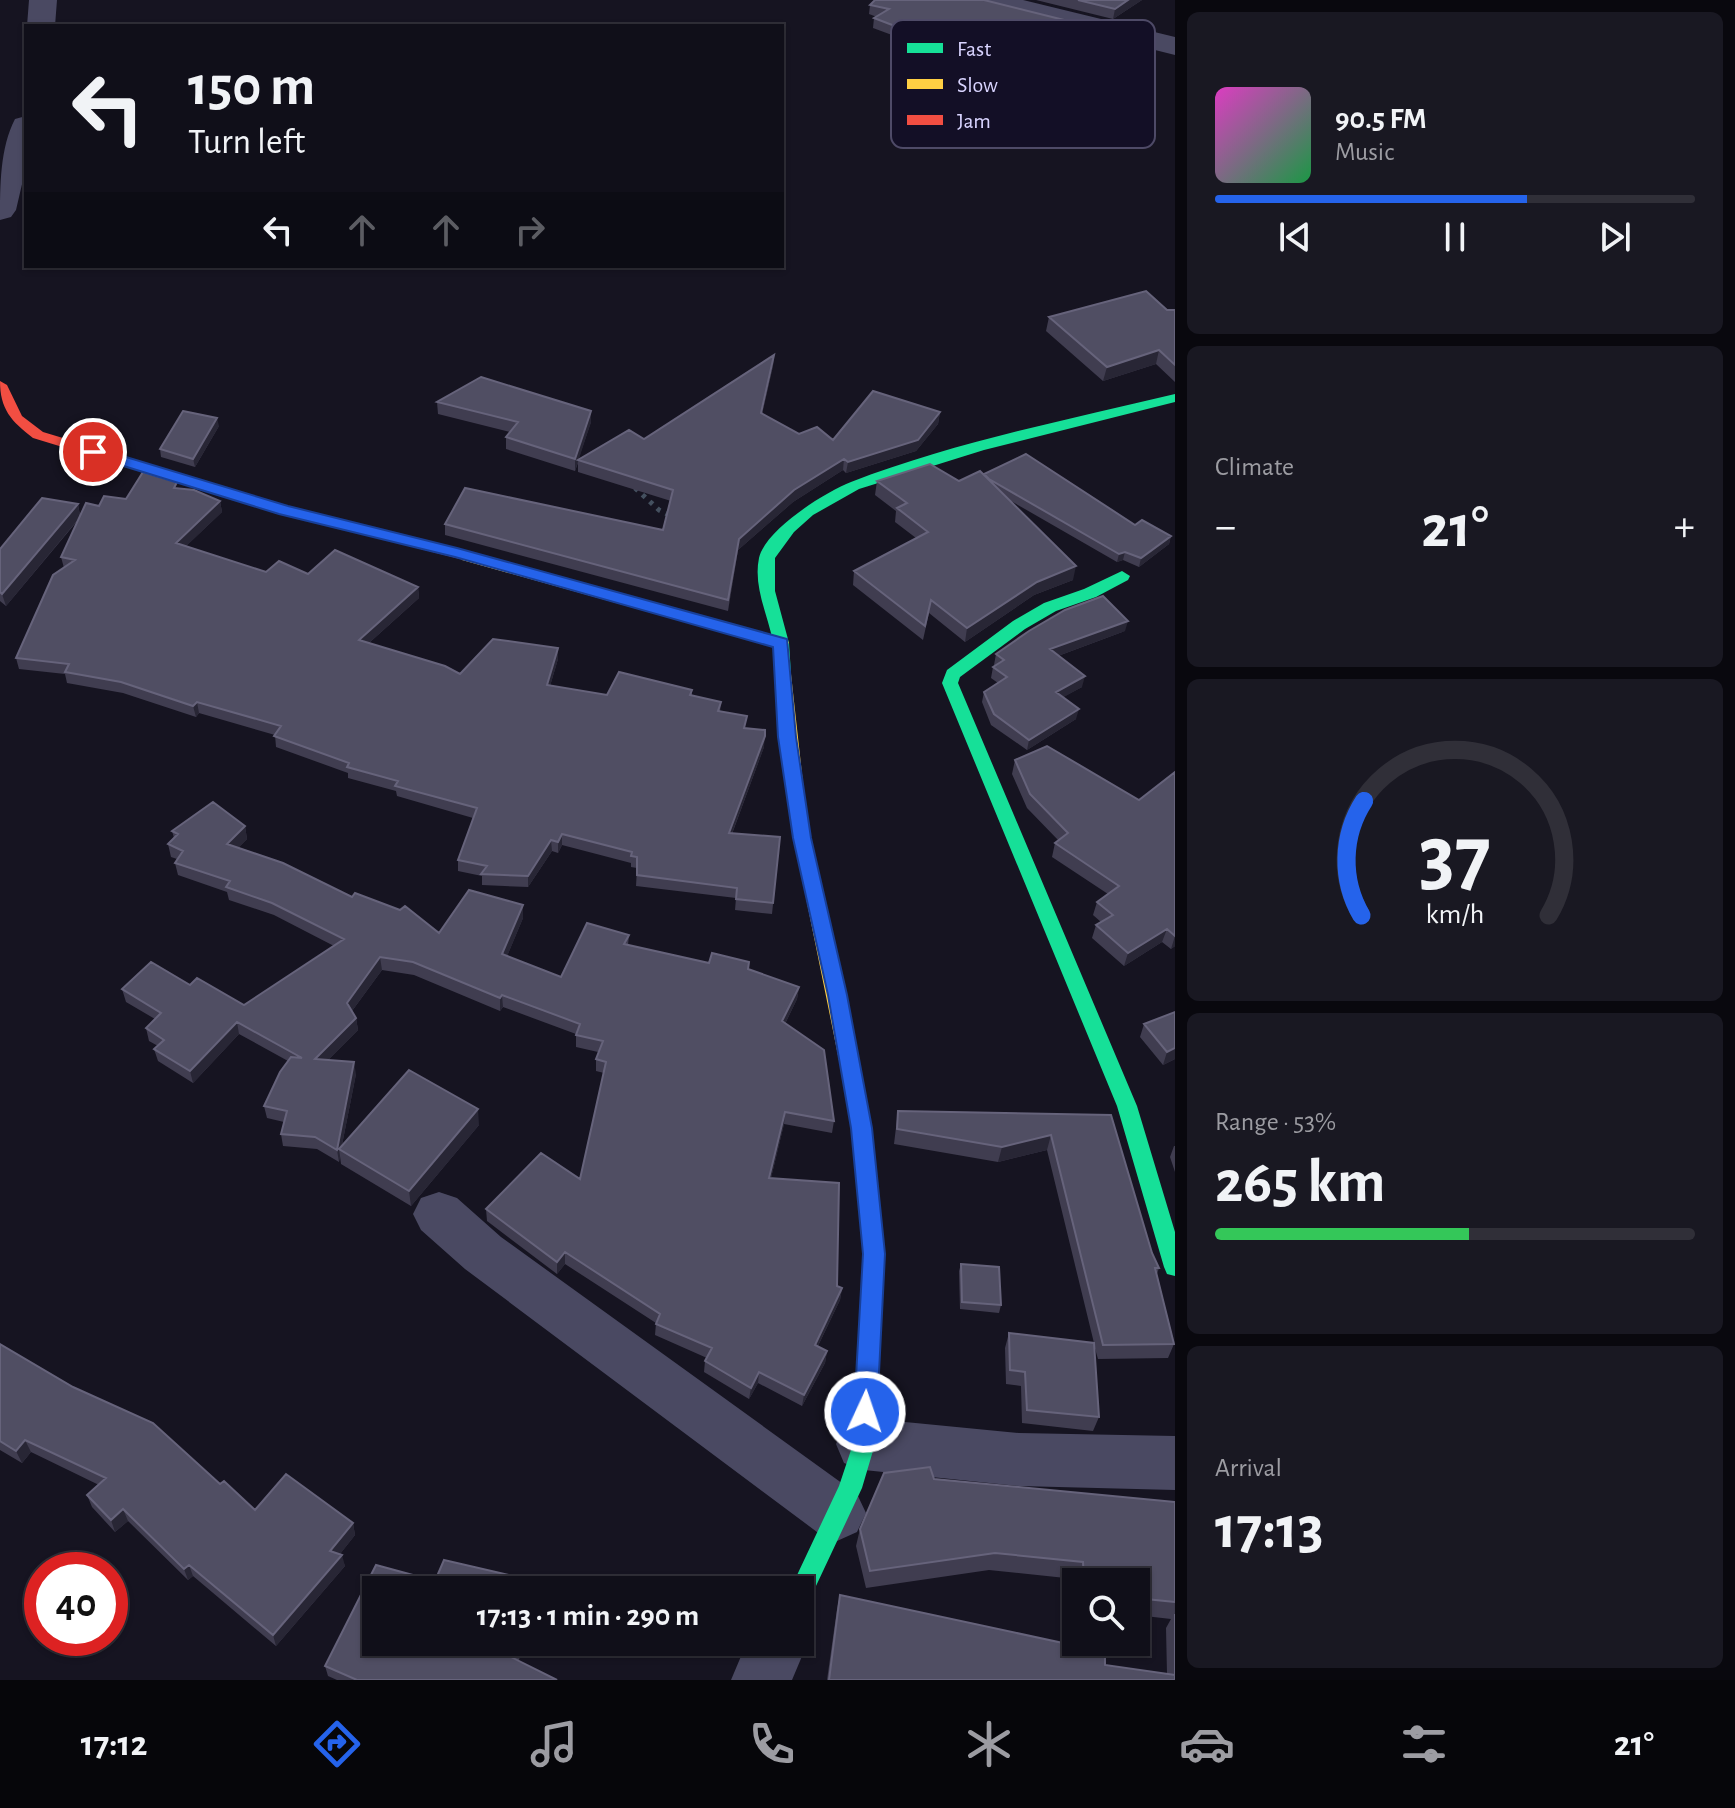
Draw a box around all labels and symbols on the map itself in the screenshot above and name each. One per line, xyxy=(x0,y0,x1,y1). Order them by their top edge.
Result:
legend xyxy=(891,20,1155,148)
text: Fast xyxy=(957,38,991,60)
text: Slow xyxy=(957,74,998,96)
text: Jam xyxy=(957,110,991,132)
pin xyxy=(59,418,127,486)
position arrow xyxy=(823,1370,907,1454)
speed limit sign: 40 xyxy=(24,1552,128,1656)

